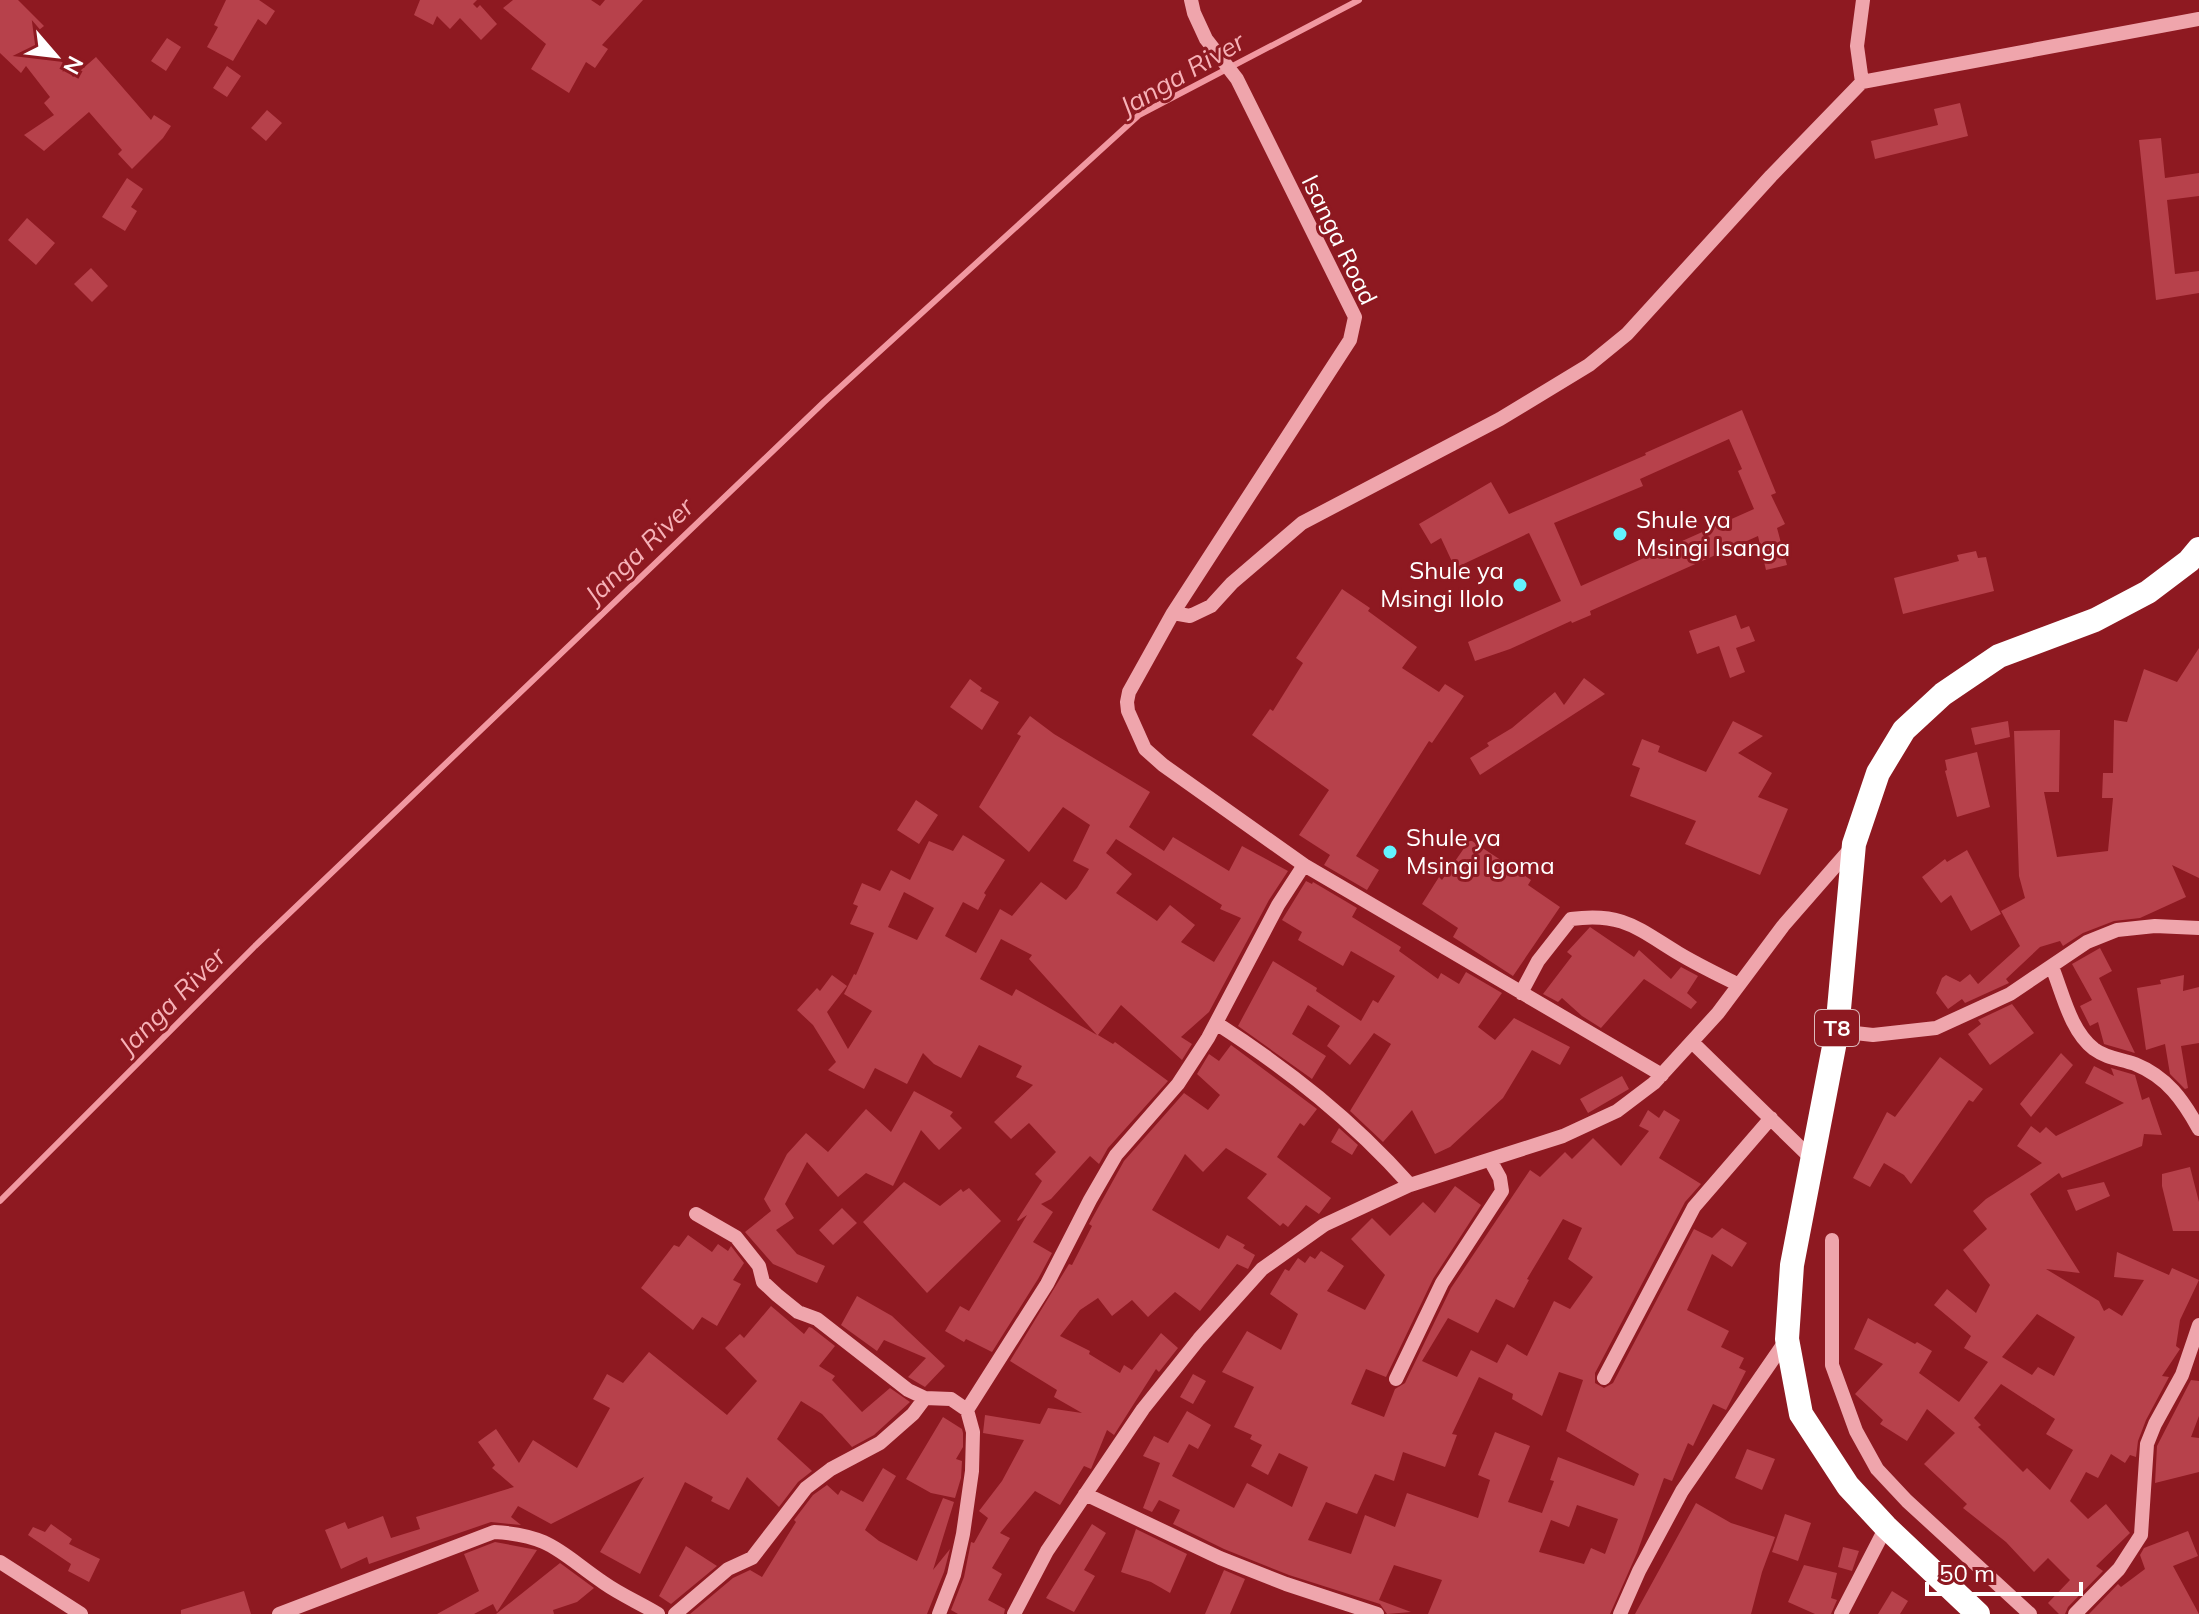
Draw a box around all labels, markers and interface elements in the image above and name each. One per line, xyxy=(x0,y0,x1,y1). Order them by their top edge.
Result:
north arrow xyxy=(16,16,96,96)
water label: Janga River xyxy=(1112,24,1251,124)
text: N xyxy=(57,51,90,79)
street label: Isanga Road xyxy=(1296,170,1384,309)
water label: Janga River xyxy=(576,489,701,612)
place label: Shule ya Msingi Isanga xyxy=(1636,504,1790,562)
marker: Shule ya Msingi Isanga xyxy=(1611,525,1629,543)
place label: Shule ya Msingi Ilolo xyxy=(1380,555,1504,613)
marker: Shule ya Msingi Ilolo xyxy=(1511,576,1529,594)
place label: Shule ya Msingi Igoma xyxy=(1406,822,1555,880)
marker: Shule ya Msingi Igoma xyxy=(1381,843,1399,861)
water label: Janga River xyxy=(109,939,233,1063)
road number: T8 xyxy=(1815,1010,1859,1046)
scale bar xyxy=(1927,1546,2081,1596)
text: 50 m xyxy=(1939,1558,1995,1588)

